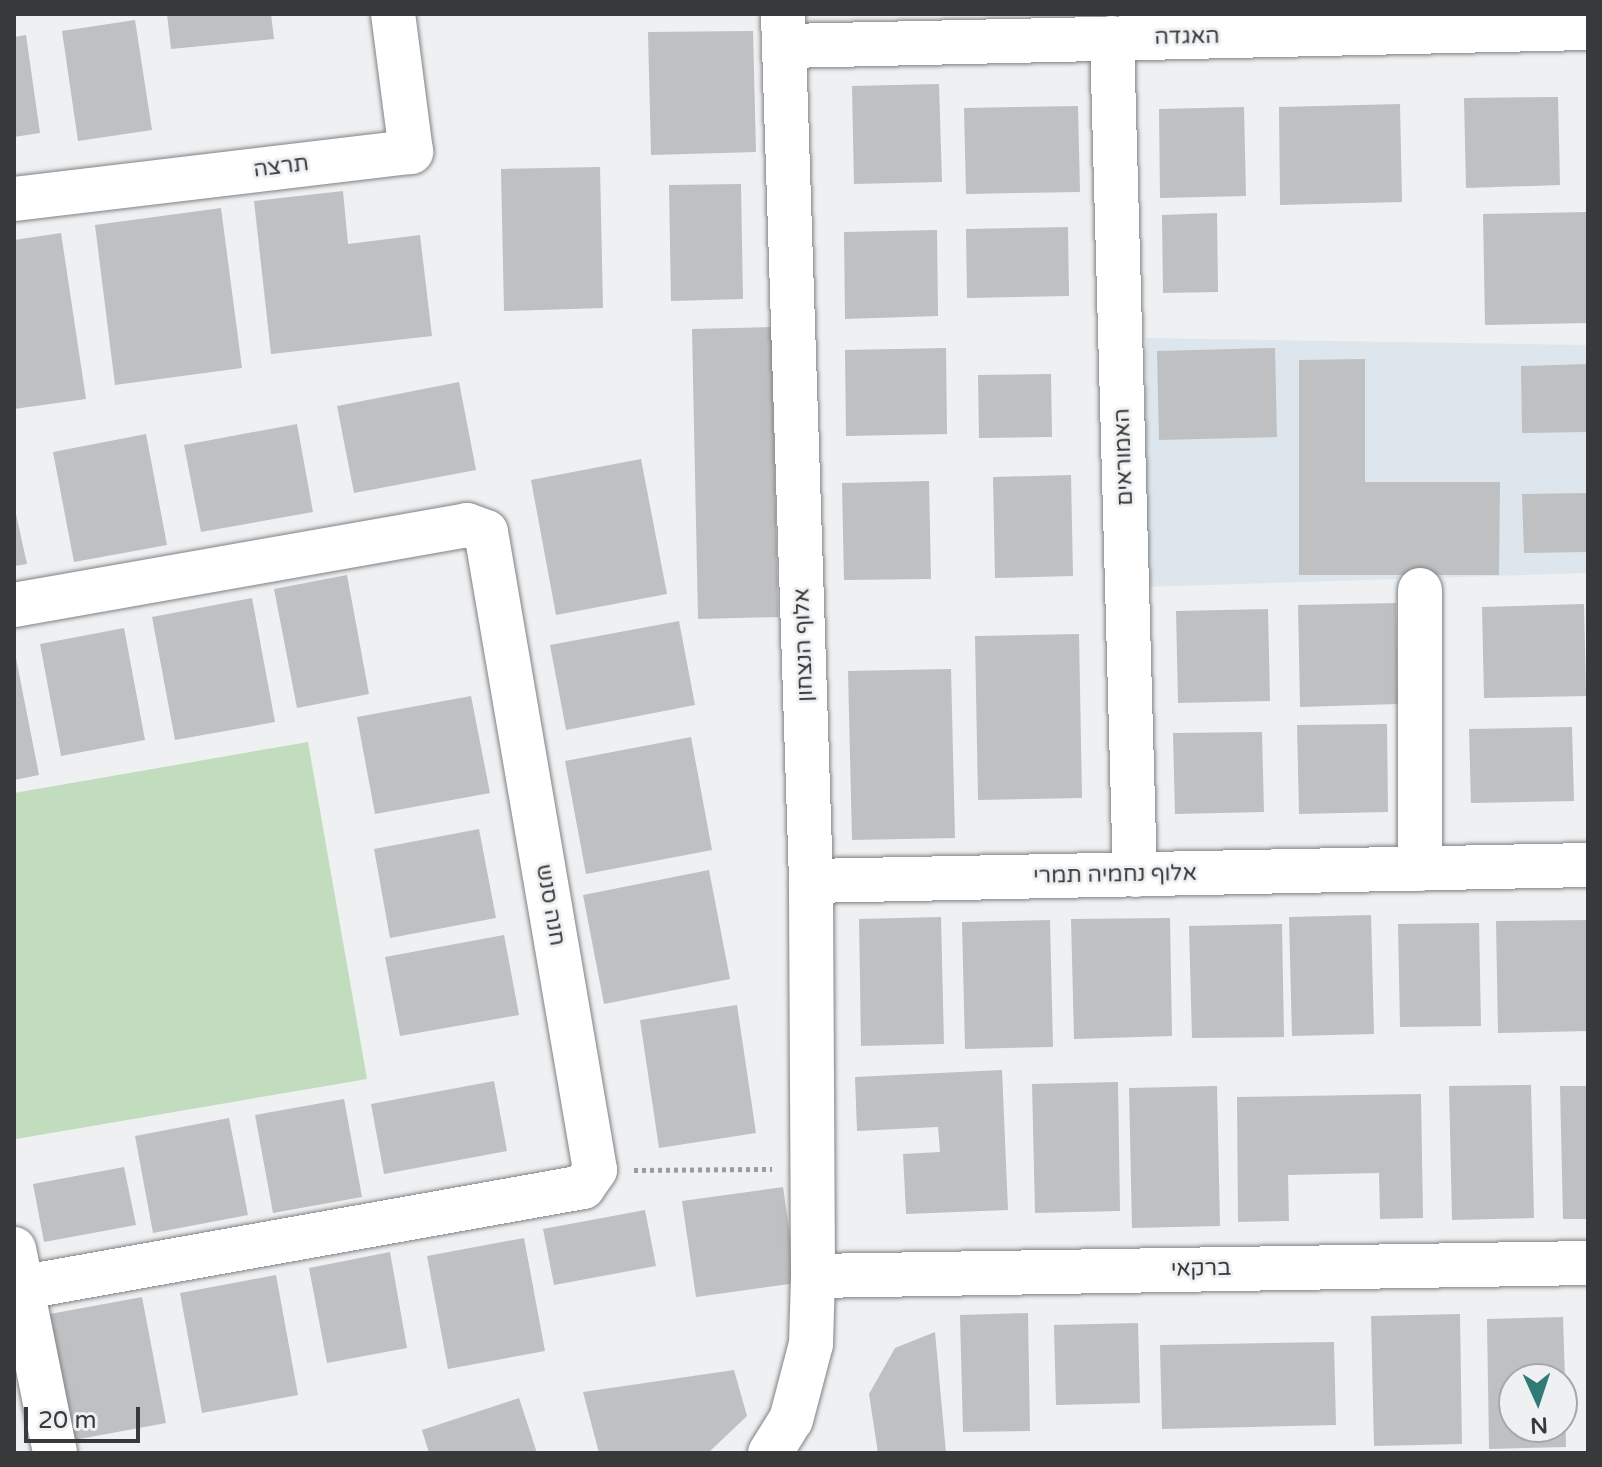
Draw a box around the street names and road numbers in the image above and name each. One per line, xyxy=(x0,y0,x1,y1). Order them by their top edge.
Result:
street label: האגדה xyxy=(1154,23,1220,51)
street label: תרצה xyxy=(252,151,310,183)
street label: האמוראים xyxy=(1109,408,1139,506)
street label: אלוף הנצחון xyxy=(789,588,819,702)
street label: אלוף נחמיה תמרי xyxy=(1033,860,1197,890)
street label: חנה סנש xyxy=(530,862,570,948)
street label: ברקאי xyxy=(1171,1255,1231,1283)

